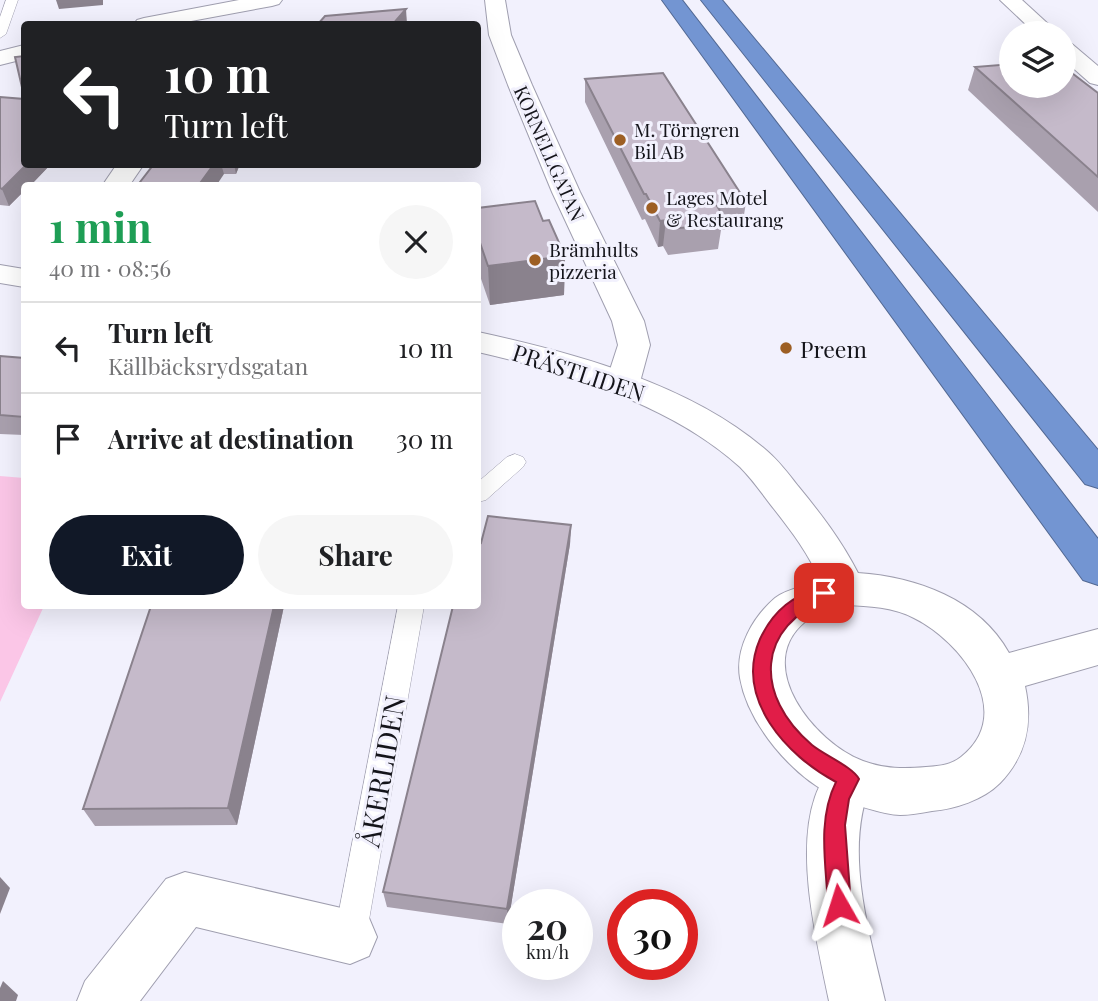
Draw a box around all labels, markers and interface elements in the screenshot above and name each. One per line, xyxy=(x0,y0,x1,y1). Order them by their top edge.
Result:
map controls xyxy=(999,21,1076,98)
button: layers xyxy=(999,21,1076,98)
text: 10 m xyxy=(164,40,270,105)
icon: left xyxy=(49,49,140,140)
street label: KORNELLGATAN xyxy=(509,81,591,225)
text: Turn left xyxy=(164,103,288,146)
place label: M. Törngren Bil AB xyxy=(634,116,740,164)
marker: M. Törngren Bil AB xyxy=(612,132,628,148)
place label: Lages Motel & Restaurang xyxy=(666,184,783,232)
text: 1 min xyxy=(49,198,152,254)
marker: Lages Motel & Restaurang xyxy=(644,200,660,216)
button: close xyxy=(379,205,453,279)
place label: Brämhults pizzeria xyxy=(549,236,638,284)
text: 40 m · 08:56 xyxy=(49,252,171,283)
marker: Brämhults pizzeria xyxy=(527,252,543,268)
text: Turn left xyxy=(108,315,213,350)
icon: left xyxy=(49,329,87,367)
text: 10 m xyxy=(398,330,453,365)
place label: Preem xyxy=(800,333,868,364)
street label: PRÄSTLIDEN xyxy=(509,336,649,408)
marker: Preem xyxy=(778,340,794,356)
text: Källbäcksrydsgatan xyxy=(108,350,308,381)
icon: arrive xyxy=(49,420,87,458)
text: Arrive at destination xyxy=(108,421,354,456)
text: 30 m xyxy=(396,421,453,456)
button: Exit xyxy=(49,515,244,595)
button: Share xyxy=(258,515,453,595)
pin xyxy=(794,563,854,623)
icon: arrive xyxy=(805,574,843,612)
street label: ÅKERLIDEN xyxy=(349,692,413,851)
position arrow xyxy=(802,868,876,942)
speed limit sign: 30 xyxy=(607,889,698,980)
text: 20 xyxy=(527,902,568,949)
text: km/h xyxy=(526,940,569,964)

